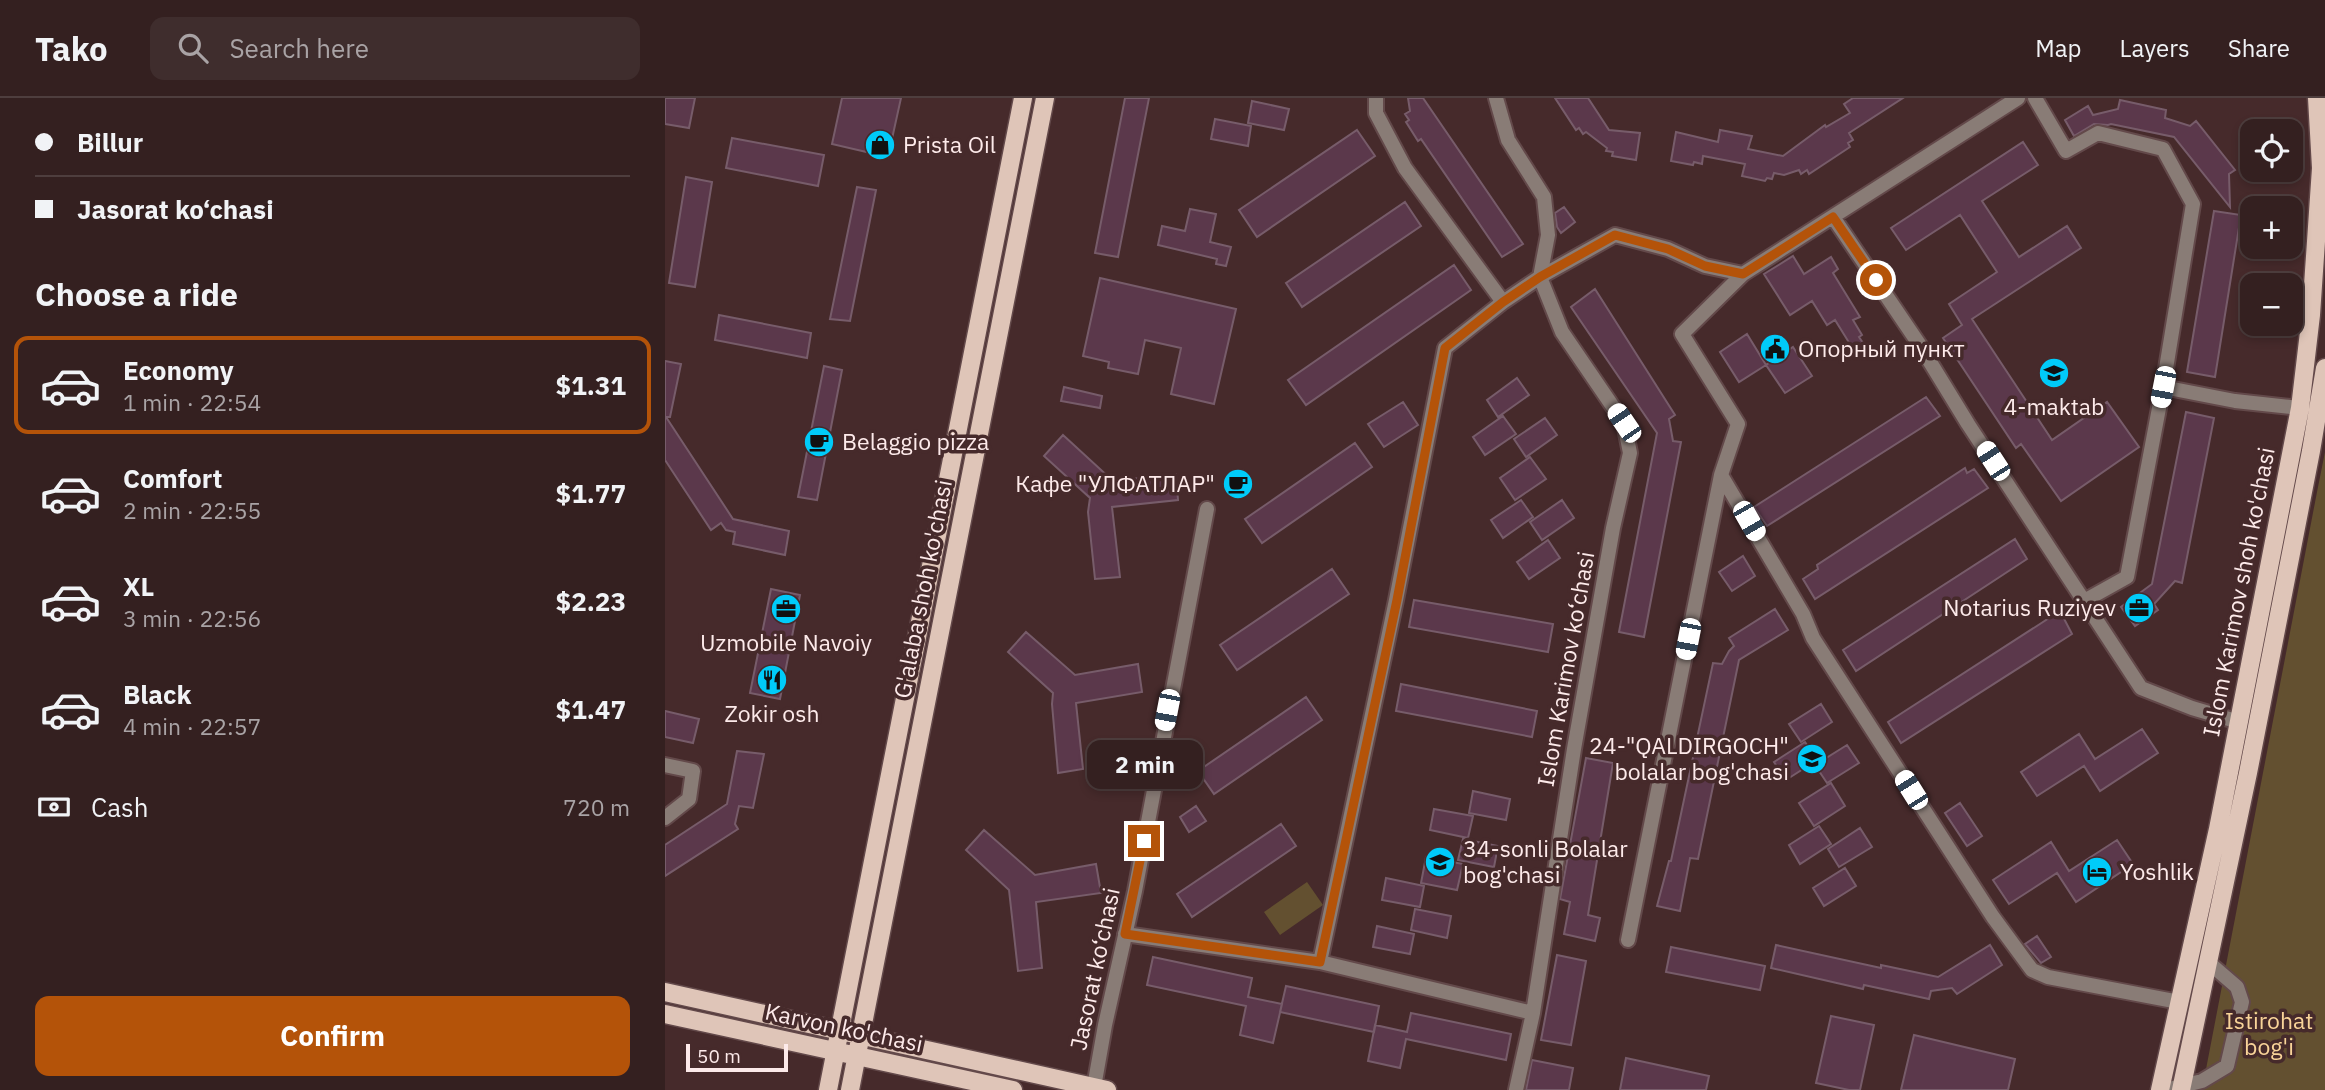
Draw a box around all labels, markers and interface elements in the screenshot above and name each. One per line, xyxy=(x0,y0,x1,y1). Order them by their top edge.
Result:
search box xyxy=(150,17,640,80)
text: Tako xyxy=(35,27,108,70)
icon: search xyxy=(174,29,212,67)
text: Search here xyxy=(230,31,369,65)
text: Map xyxy=(2035,32,2082,64)
text: Layers xyxy=(2120,32,2190,64)
text: Share xyxy=(2228,32,2290,64)
map controls xyxy=(2240,119,2303,336)
button: locate xyxy=(2240,119,2303,182)
text: Billur xyxy=(77,125,143,159)
shop icon: Prista Oil xyxy=(863,128,897,162)
place label: Prista Oil xyxy=(903,129,996,159)
text: Jasorat ko‘chasi xyxy=(77,192,274,226)
button: + xyxy=(2240,196,2303,259)
route start xyxy=(1860,264,1892,296)
text: Choose a ride xyxy=(35,273,238,315)
button: − xyxy=(2240,273,2303,336)
public building icon: Опорный пункт xyxy=(1758,332,1792,366)
place label: Опорный пункт xyxy=(1798,333,1965,363)
text: Economy xyxy=(123,353,234,387)
icon: car xyxy=(39,354,102,417)
school or university icon: 4-maktab xyxy=(2037,356,2071,390)
car xyxy=(2149,364,2178,410)
text: $1.31 xyxy=(556,368,626,402)
text: 1 min · 22:54 xyxy=(123,387,261,417)
place label: 4-maktab xyxy=(2004,391,2104,421)
car xyxy=(1604,400,1645,446)
cafe icon: Belaggio pizza xyxy=(802,425,836,459)
place label: Belaggio pizza xyxy=(842,426,989,456)
car xyxy=(1973,438,2014,484)
street label: Islom Karimov shoh ko'chasi xyxy=(2195,445,2281,739)
text: Comfort xyxy=(123,461,222,495)
icon: car xyxy=(39,462,102,525)
cafe icon: Кафе "УЛФАТЛАР" xyxy=(1221,467,1255,501)
place label: Кафе "УЛФАТЛАР" xyxy=(1015,468,1215,498)
text: $1.77 xyxy=(556,476,626,510)
street label: G'alaba shoh ko'chasi xyxy=(886,477,958,701)
text: 2 min · 22:55 xyxy=(123,495,261,525)
car xyxy=(1730,498,1769,544)
street label: Islom Karimov ko‘chasi xyxy=(1530,549,1600,789)
text: XL xyxy=(123,569,154,603)
icon: car xyxy=(39,570,102,633)
text: $2.23 xyxy=(556,584,626,618)
office icon: Notarius Ruziyev xyxy=(2122,591,2156,625)
office icon: Uzmobile Navoiy xyxy=(769,592,803,626)
place label: Notarius Ruziyev xyxy=(1943,592,2116,622)
text: 3 min · 22:56 xyxy=(123,603,261,633)
car xyxy=(1674,616,1703,662)
place label: Uzmobile Navoiy xyxy=(700,627,873,657)
restaurant icon: Zokir osh xyxy=(755,663,789,697)
text: Black xyxy=(123,677,191,711)
icon: car xyxy=(39,678,102,741)
car xyxy=(1153,687,1182,733)
text: $1.47 xyxy=(556,692,626,726)
place label: Zokir osh xyxy=(725,698,820,728)
text: 4 min · 22:57 xyxy=(123,711,261,741)
place label: 24-"QALDIRGOCH" bolalar bog'chasi xyxy=(1589,730,1789,786)
callout: 2 min xyxy=(1086,740,1202,788)
school or university icon: 24-"QALDIRGOCH" bolalar bog'chasi xyxy=(1795,742,1829,776)
text: 2 min xyxy=(1115,749,1175,779)
car xyxy=(1891,767,1932,813)
icon: cash xyxy=(35,788,73,826)
text: Cash xyxy=(91,790,148,824)
text: 720 m xyxy=(563,792,630,822)
route end xyxy=(1128,825,1160,857)
place label: 34-sonli Bolalar bog'chasi xyxy=(1463,833,1628,889)
school or university icon: 34-sonli Bolalar bog'chasi xyxy=(1423,845,1457,879)
hotel icon: Yoshlik xyxy=(2080,855,2114,889)
place label: Yoshlik xyxy=(2120,856,2194,886)
street label: Jasorat ko‘chasi xyxy=(1062,885,1126,1053)
button: Confirm xyxy=(35,996,630,1076)
street label: Karvon ko'chasi xyxy=(762,996,926,1058)
park label: Istirohat bog'i xyxy=(2225,1005,2313,1061)
scale bar xyxy=(686,1041,787,1073)
text: 50 m xyxy=(697,1044,741,1068)

